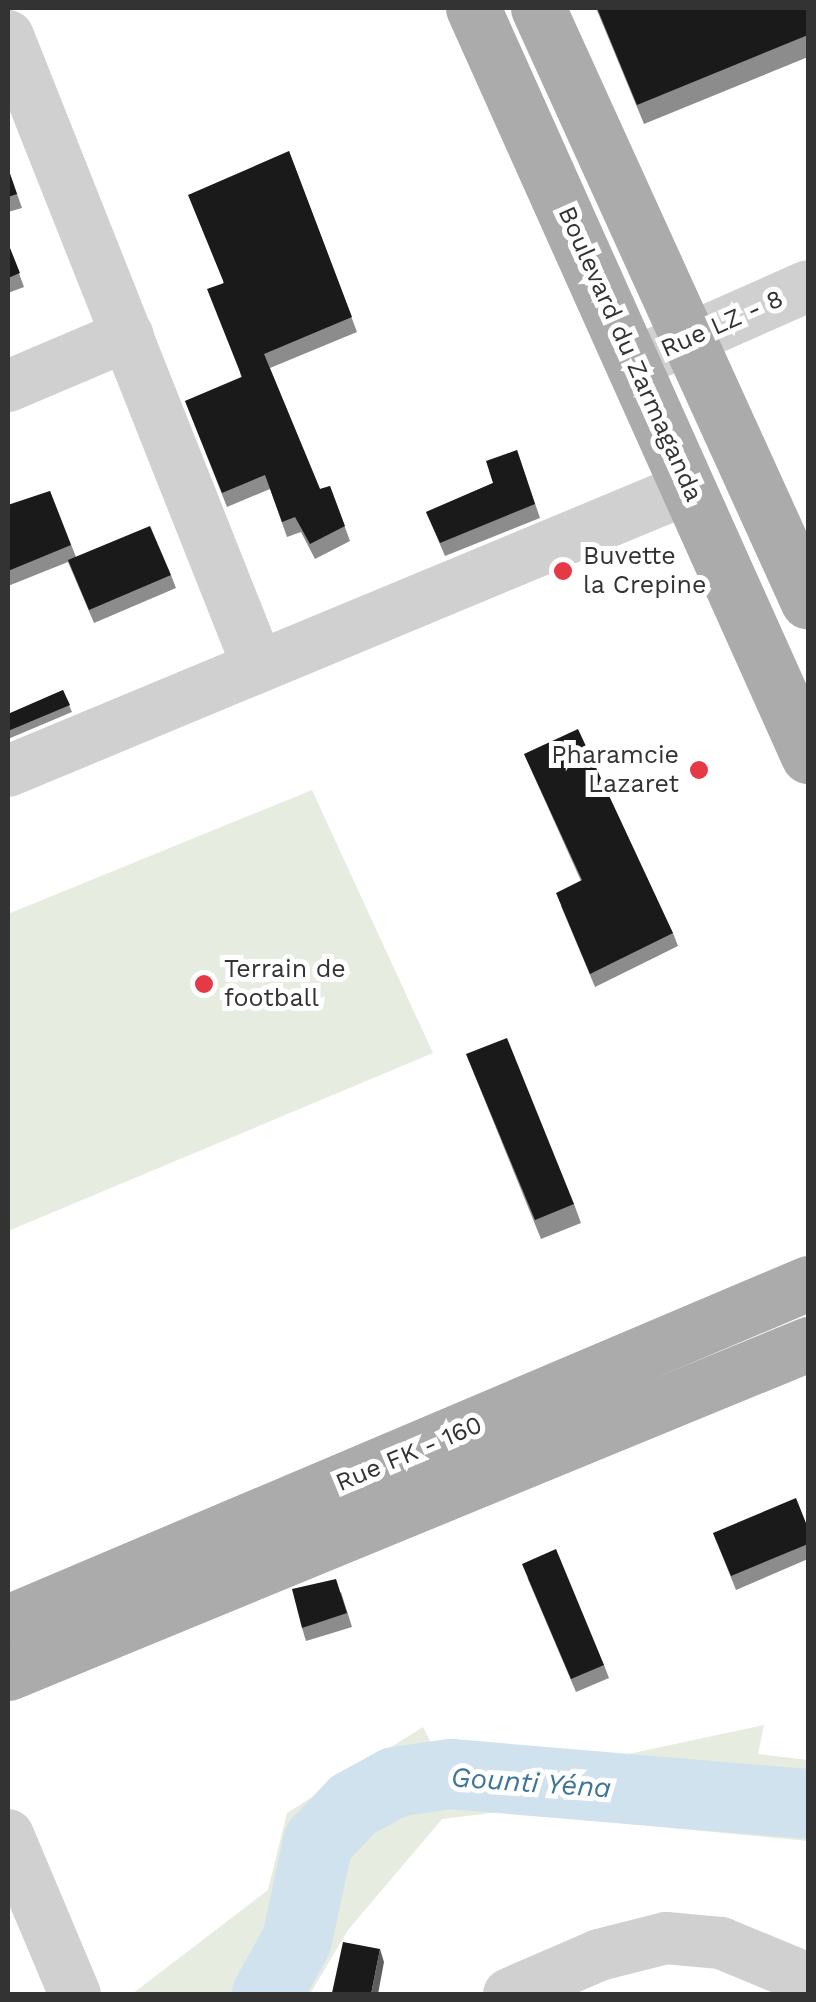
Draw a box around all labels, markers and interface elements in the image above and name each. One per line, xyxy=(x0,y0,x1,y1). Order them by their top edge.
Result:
street label: Boulevard du Zarmaganda xyxy=(551,202,709,506)
street label: Rue LZ - 8 xyxy=(656,284,788,364)
place label: Buvette la Crepine xyxy=(583,542,707,601)
marker: Buvette la Crepine xyxy=(552,560,574,582)
place label: Pharamcie Lazaret xyxy=(551,741,679,800)
marker: Pharamcie Lazaret xyxy=(688,759,710,781)
place label: Terrain de football xyxy=(224,955,346,1014)
marker: Terrain de football xyxy=(193,973,215,995)
street label: Rue FK - 160 xyxy=(331,1410,487,1498)
water label: Gounti Yéna xyxy=(449,1761,613,1805)

